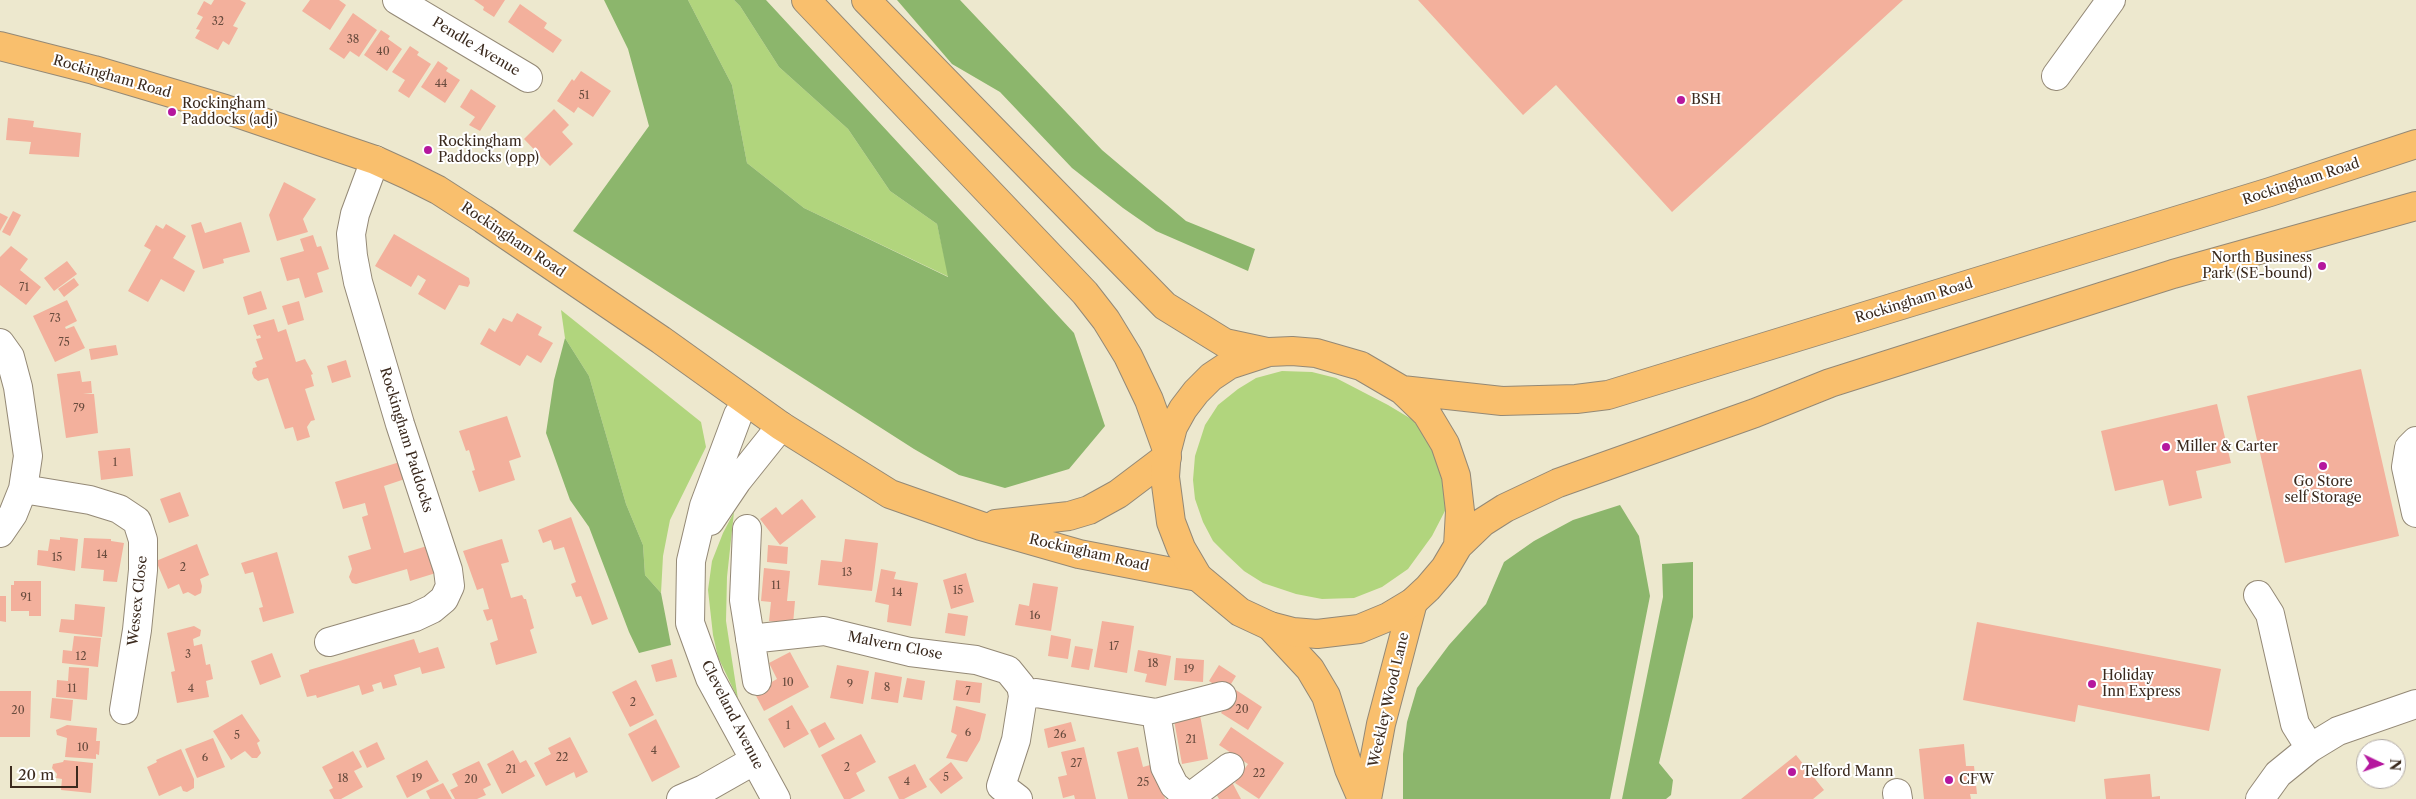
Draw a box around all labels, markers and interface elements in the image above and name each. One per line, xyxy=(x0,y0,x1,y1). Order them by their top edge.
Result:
street label: Pendle Avenue xyxy=(429,14,523,80)
house number: 32 xyxy=(212,15,224,29)
house number: 38 xyxy=(347,33,359,47)
house number: 40 xyxy=(376,45,390,59)
street label: Rockingham Road xyxy=(51,52,173,102)
house number: 44 xyxy=(435,77,447,91)
house number: 51 xyxy=(579,89,589,103)
place label: BSH xyxy=(1691,92,1721,108)
marker: BSH xyxy=(1675,94,1687,106)
place label: Rockingham Paddocks (adj) xyxy=(182,96,277,128)
marker: Rockingham Paddocks (adj) xyxy=(166,106,178,118)
place label: Rockingham Paddocks (opp) xyxy=(438,134,539,166)
marker: Rockingham Paddocks (opp) xyxy=(422,144,434,156)
street label: Rockingham Road xyxy=(2240,155,2362,209)
street label: Rockingham Road xyxy=(458,199,568,281)
place label: North Business Park (SE-bound) xyxy=(2202,250,2312,282)
marker: North Business Park (SE-bound) xyxy=(2316,260,2328,272)
street label: Rockingham Road xyxy=(1853,275,1975,327)
house number: 71 xyxy=(19,281,29,295)
house number: 73 xyxy=(49,312,61,326)
house number: 75 xyxy=(58,336,70,350)
street label: Rockingham Paddocks xyxy=(376,365,436,515)
house number: 79 xyxy=(73,402,85,416)
place label: Miller & Carter xyxy=(2176,439,2278,455)
marker: Miller & Carter xyxy=(2160,441,2172,453)
house number: 1 xyxy=(113,456,117,470)
marker: Go Store self Storage xyxy=(2317,460,2329,472)
place label: Go Store self Storage xyxy=(2284,474,2362,507)
street label: Rockingham Road xyxy=(1028,531,1150,575)
house number: 14 xyxy=(97,548,107,562)
house number: 15 xyxy=(52,551,62,565)
street label: Wessex Close xyxy=(125,555,151,647)
house number: 2 xyxy=(180,561,186,575)
house number: 13 xyxy=(842,566,852,580)
house number: 11 xyxy=(771,579,781,593)
house number: 15 xyxy=(953,584,963,598)
house number: 14 xyxy=(892,586,902,600)
house number: 91 xyxy=(20,591,32,605)
house number: 16 xyxy=(1029,609,1041,623)
street label: Malvern Close xyxy=(846,629,944,663)
street label: Weekley Wood Lane xyxy=(1365,631,1413,769)
house number: 17 xyxy=(1109,640,1119,654)
house number: 3 xyxy=(185,648,191,662)
house number: 12 xyxy=(76,650,86,664)
house number: 18 xyxy=(1147,657,1159,671)
street label: Cleveland Avenue xyxy=(697,658,767,772)
house number: 19 xyxy=(1183,663,1195,677)
place label: Holiday Inn Express xyxy=(2102,668,2181,700)
house number: 10 xyxy=(782,676,794,690)
house number: 9 xyxy=(847,678,853,692)
marker: Holiday Inn Express xyxy=(2086,678,2098,690)
house number: 8 xyxy=(884,681,890,695)
house number: 11 xyxy=(67,682,77,696)
house number: 4 xyxy=(188,682,194,696)
house number: 7 xyxy=(965,685,971,699)
house number: 2 xyxy=(630,696,636,710)
house number: 20 xyxy=(1235,703,1249,717)
house number: 20 xyxy=(11,704,25,718)
house number: 1 xyxy=(786,719,790,733)
house number: 6 xyxy=(965,726,971,740)
house number: 26 xyxy=(1054,728,1066,742)
house number: 5 xyxy=(234,729,240,743)
house number: 21 xyxy=(1186,733,1196,747)
north arrow xyxy=(2356,739,2406,789)
house number: 10 xyxy=(77,741,89,755)
house number: 4 xyxy=(651,744,657,758)
house number: 6 xyxy=(202,751,208,765)
house number: 22 xyxy=(556,751,568,765)
scale bar xyxy=(12,756,80,788)
house number: 27 xyxy=(1070,757,1082,771)
text: N xyxy=(2386,758,2404,771)
house number: 2 xyxy=(844,761,850,775)
house number: 21 xyxy=(506,763,516,777)
place label: Telford Mann xyxy=(1802,764,1893,780)
text: 20 m xyxy=(18,765,54,784)
marker: Telford Mann xyxy=(1786,766,1798,778)
house number: 22 xyxy=(1253,767,1265,781)
house number: 5 xyxy=(943,771,949,785)
house number: 18 xyxy=(337,772,349,786)
house number: 19 xyxy=(411,772,423,786)
place label: CFW xyxy=(1959,772,1994,788)
house number: 20 xyxy=(464,773,478,787)
marker: CFW xyxy=(1943,774,1955,786)
house number: 4 xyxy=(904,775,910,789)
house number: 25 xyxy=(1137,776,1149,790)

